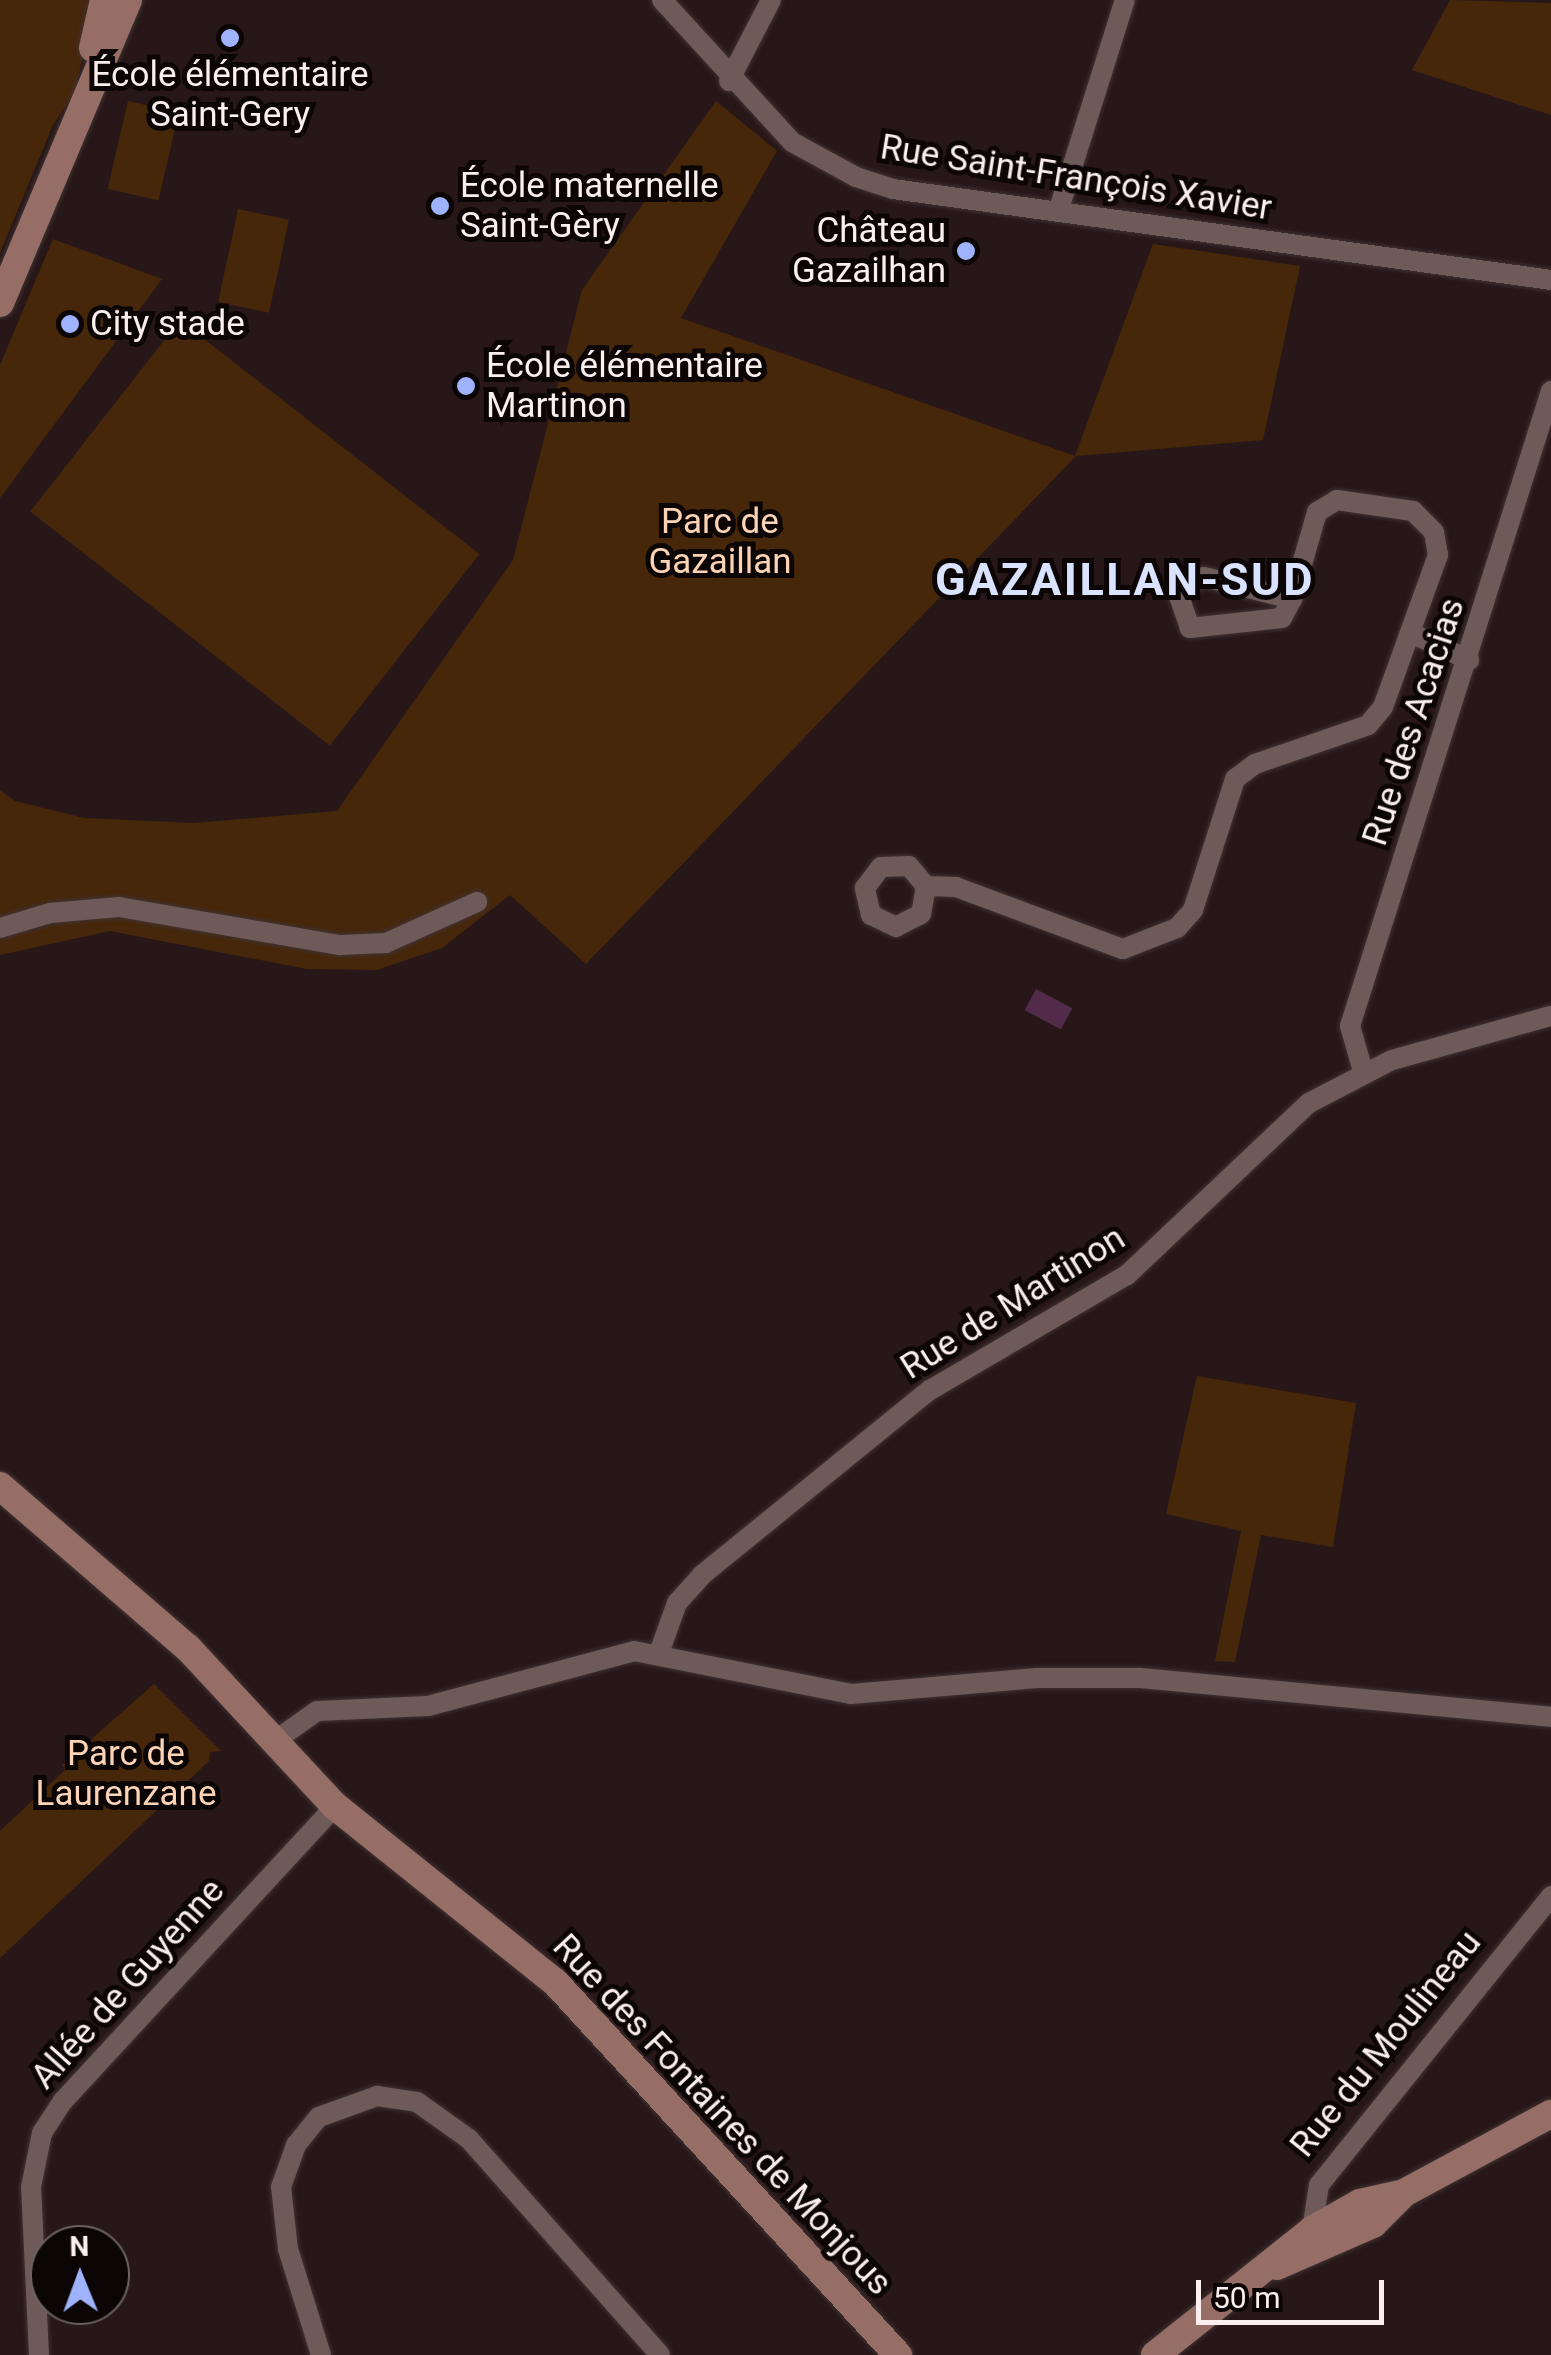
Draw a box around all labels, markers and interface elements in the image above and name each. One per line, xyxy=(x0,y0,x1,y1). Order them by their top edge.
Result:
marker: École élémentaire Saint-Gery xyxy=(219,27,241,49)
place label: École élémentaire Saint-Gery xyxy=(92,54,368,136)
street label: Rue Saint-François Xavier xyxy=(877,126,1275,230)
place label: École maternelle Saint-Gèry xyxy=(460,165,719,247)
marker: École maternelle Saint-Gèry xyxy=(429,195,451,217)
place label: Château Gazailhan xyxy=(792,210,946,292)
marker: Château Gazailhan xyxy=(955,240,977,262)
place label: City stade xyxy=(90,303,245,345)
marker: City stade xyxy=(59,313,81,335)
place label: École élémentaire Martinon xyxy=(486,345,763,427)
marker: École élémentaire Martinon xyxy=(455,375,477,397)
park label: Parc de Gazaillan xyxy=(648,501,792,583)
district label: GAZAILLAN-SUD xyxy=(935,553,1315,607)
street label: Rue des Acacias xyxy=(1354,593,1474,851)
street label: Rue de Martinon xyxy=(893,1217,1133,1389)
park label: Parc de Laurenzane xyxy=(36,1733,216,1815)
street label: Allée de Guyenne xyxy=(23,1870,233,2098)
street label: Rue du Moulineau xyxy=(1282,1922,1490,2166)
street label: Rue des Fontaines de Monjous xyxy=(544,1926,900,2304)
north arrow xyxy=(30,2225,130,2325)
text: N xyxy=(69,2230,90,2263)
scale bar xyxy=(1201,2260,1388,2322)
text: 50 m xyxy=(1213,2280,1280,2315)

